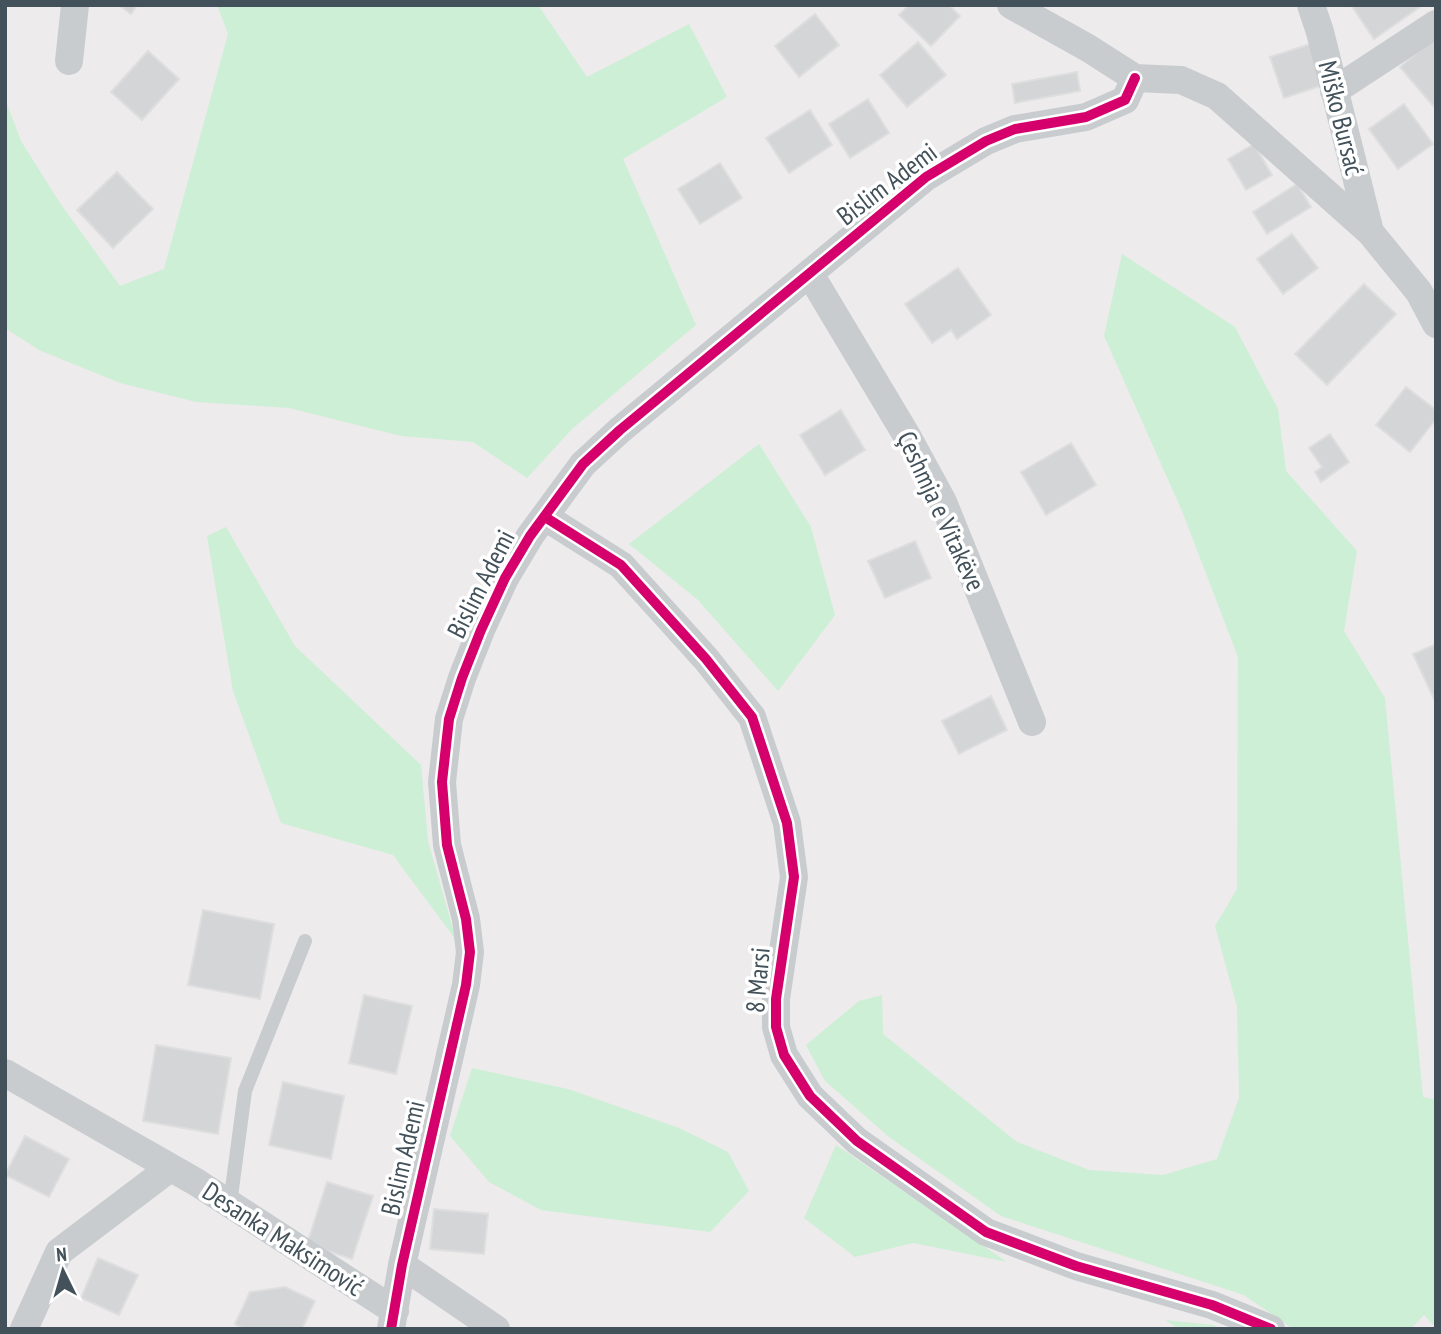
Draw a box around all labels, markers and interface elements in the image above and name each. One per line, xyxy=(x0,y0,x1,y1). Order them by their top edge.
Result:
street label: Miško Bursać xyxy=(1311,57,1372,178)
street label: Bislim Ademi xyxy=(830,135,943,232)
street label: Çeshmja e Vitakëve xyxy=(890,426,993,596)
street label: Bislim Ademi xyxy=(439,524,522,643)
street label: 8 Marsi xyxy=(738,946,777,1014)
street label: Bislim Ademi xyxy=(373,1097,432,1219)
street label: Desanka Maksimović xyxy=(197,1174,370,1303)
north arrow xyxy=(28,1236,98,1306)
text: N xyxy=(55,1242,68,1266)

